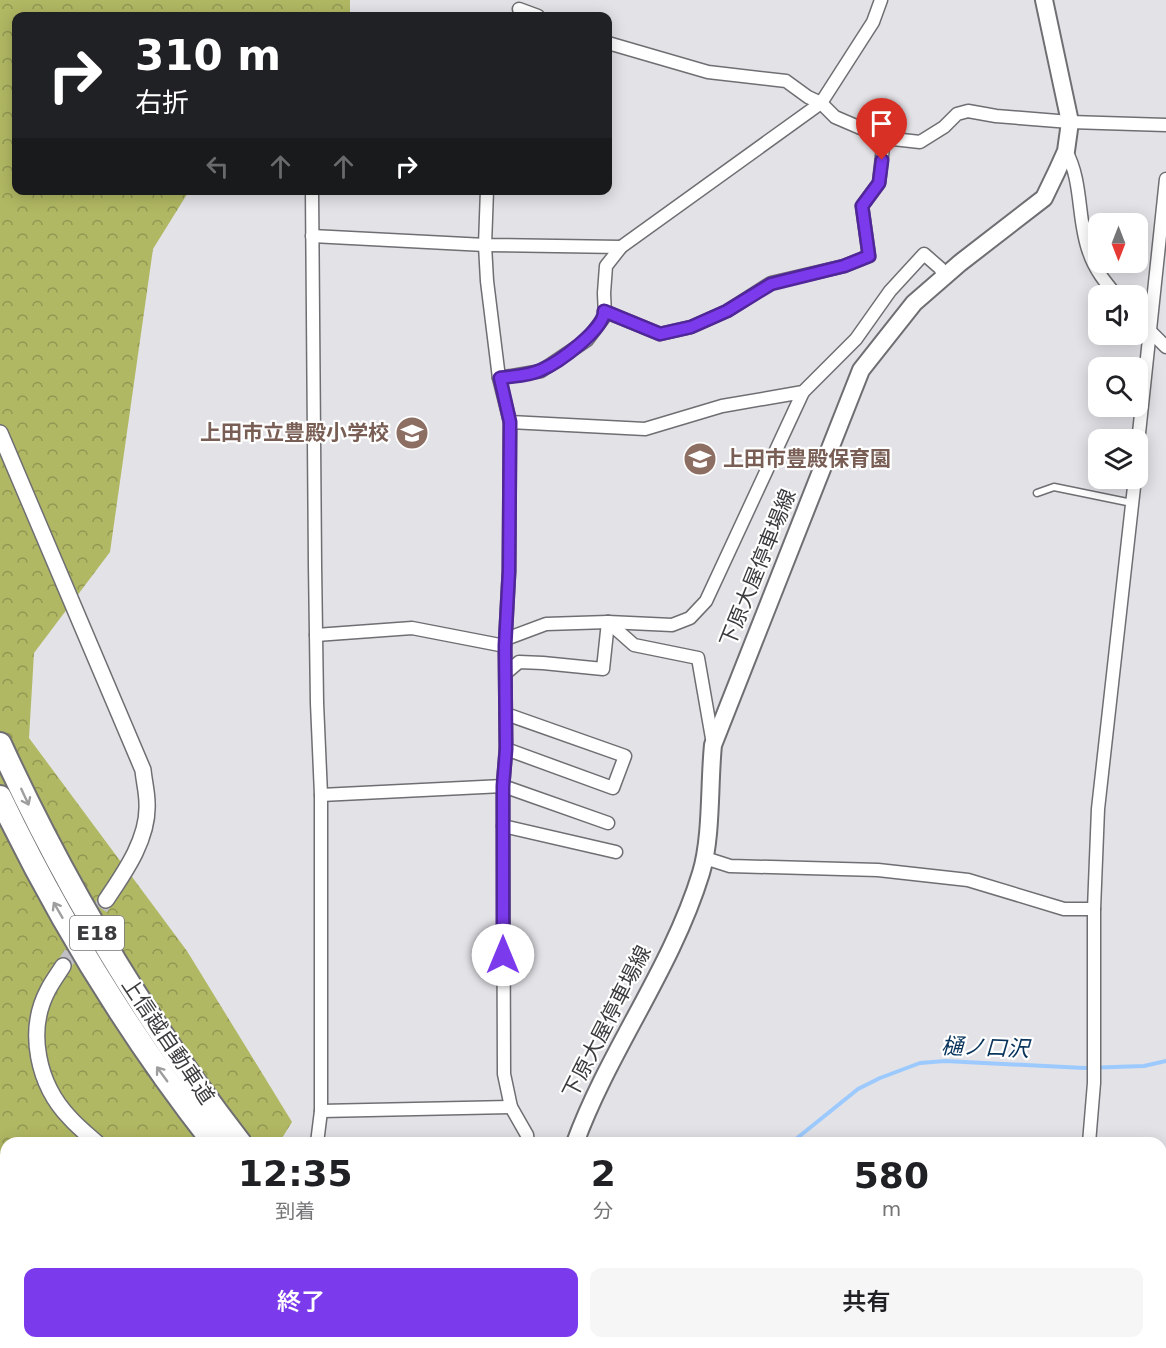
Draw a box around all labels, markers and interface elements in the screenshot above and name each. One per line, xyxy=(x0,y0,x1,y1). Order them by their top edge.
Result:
text: 310 m xyxy=(135,31,281,80)
icon: right xyxy=(36,36,114,114)
text: 右折 xyxy=(135,87,189,118)
pin xyxy=(856,98,907,160)
icon: arrive xyxy=(865,107,898,140)
icon: left xyxy=(201,150,234,183)
icon: ahead xyxy=(264,150,297,183)
icon: ahead xyxy=(327,150,360,183)
icon: right xyxy=(390,150,423,183)
north arrow xyxy=(1088,213,1148,273)
map controls xyxy=(1088,213,1148,489)
button: sound xyxy=(1088,285,1148,345)
button: search xyxy=(1088,357,1148,417)
school or university icon: 上田市立豊殿小学校 xyxy=(394,415,430,451)
place label: 上田市立豊殿小学校 xyxy=(200,421,389,445)
button: layers xyxy=(1088,429,1148,489)
school or university icon: 上田市豊殿保育園 xyxy=(682,441,718,477)
place label: 上田市豊殿保育園 xyxy=(723,447,891,471)
street label: 下原大屋停車場線 xyxy=(715,486,801,650)
one-way arrow xyxy=(19,787,31,805)
one-way arrow xyxy=(52,902,64,919)
road number: E18 xyxy=(70,916,124,950)
position arrow xyxy=(471,923,535,987)
street label: 下原大屋停車場線 xyxy=(558,942,656,1102)
street label: 上信越自動車道 xyxy=(117,973,219,1109)
water label: 樋ノ口沢 xyxy=(941,1033,1032,1062)
one-way arrow xyxy=(156,1067,169,1083)
text: 12:35 xyxy=(238,1153,353,1194)
text: 2 xyxy=(591,1153,616,1194)
text: 580 xyxy=(854,1155,929,1196)
text: m xyxy=(882,1197,901,1221)
text: 到着 xyxy=(275,1199,315,1223)
text: 分 xyxy=(593,1199,613,1223)
button: 終了 xyxy=(24,1268,578,1337)
button: 共有 xyxy=(590,1268,1143,1337)

